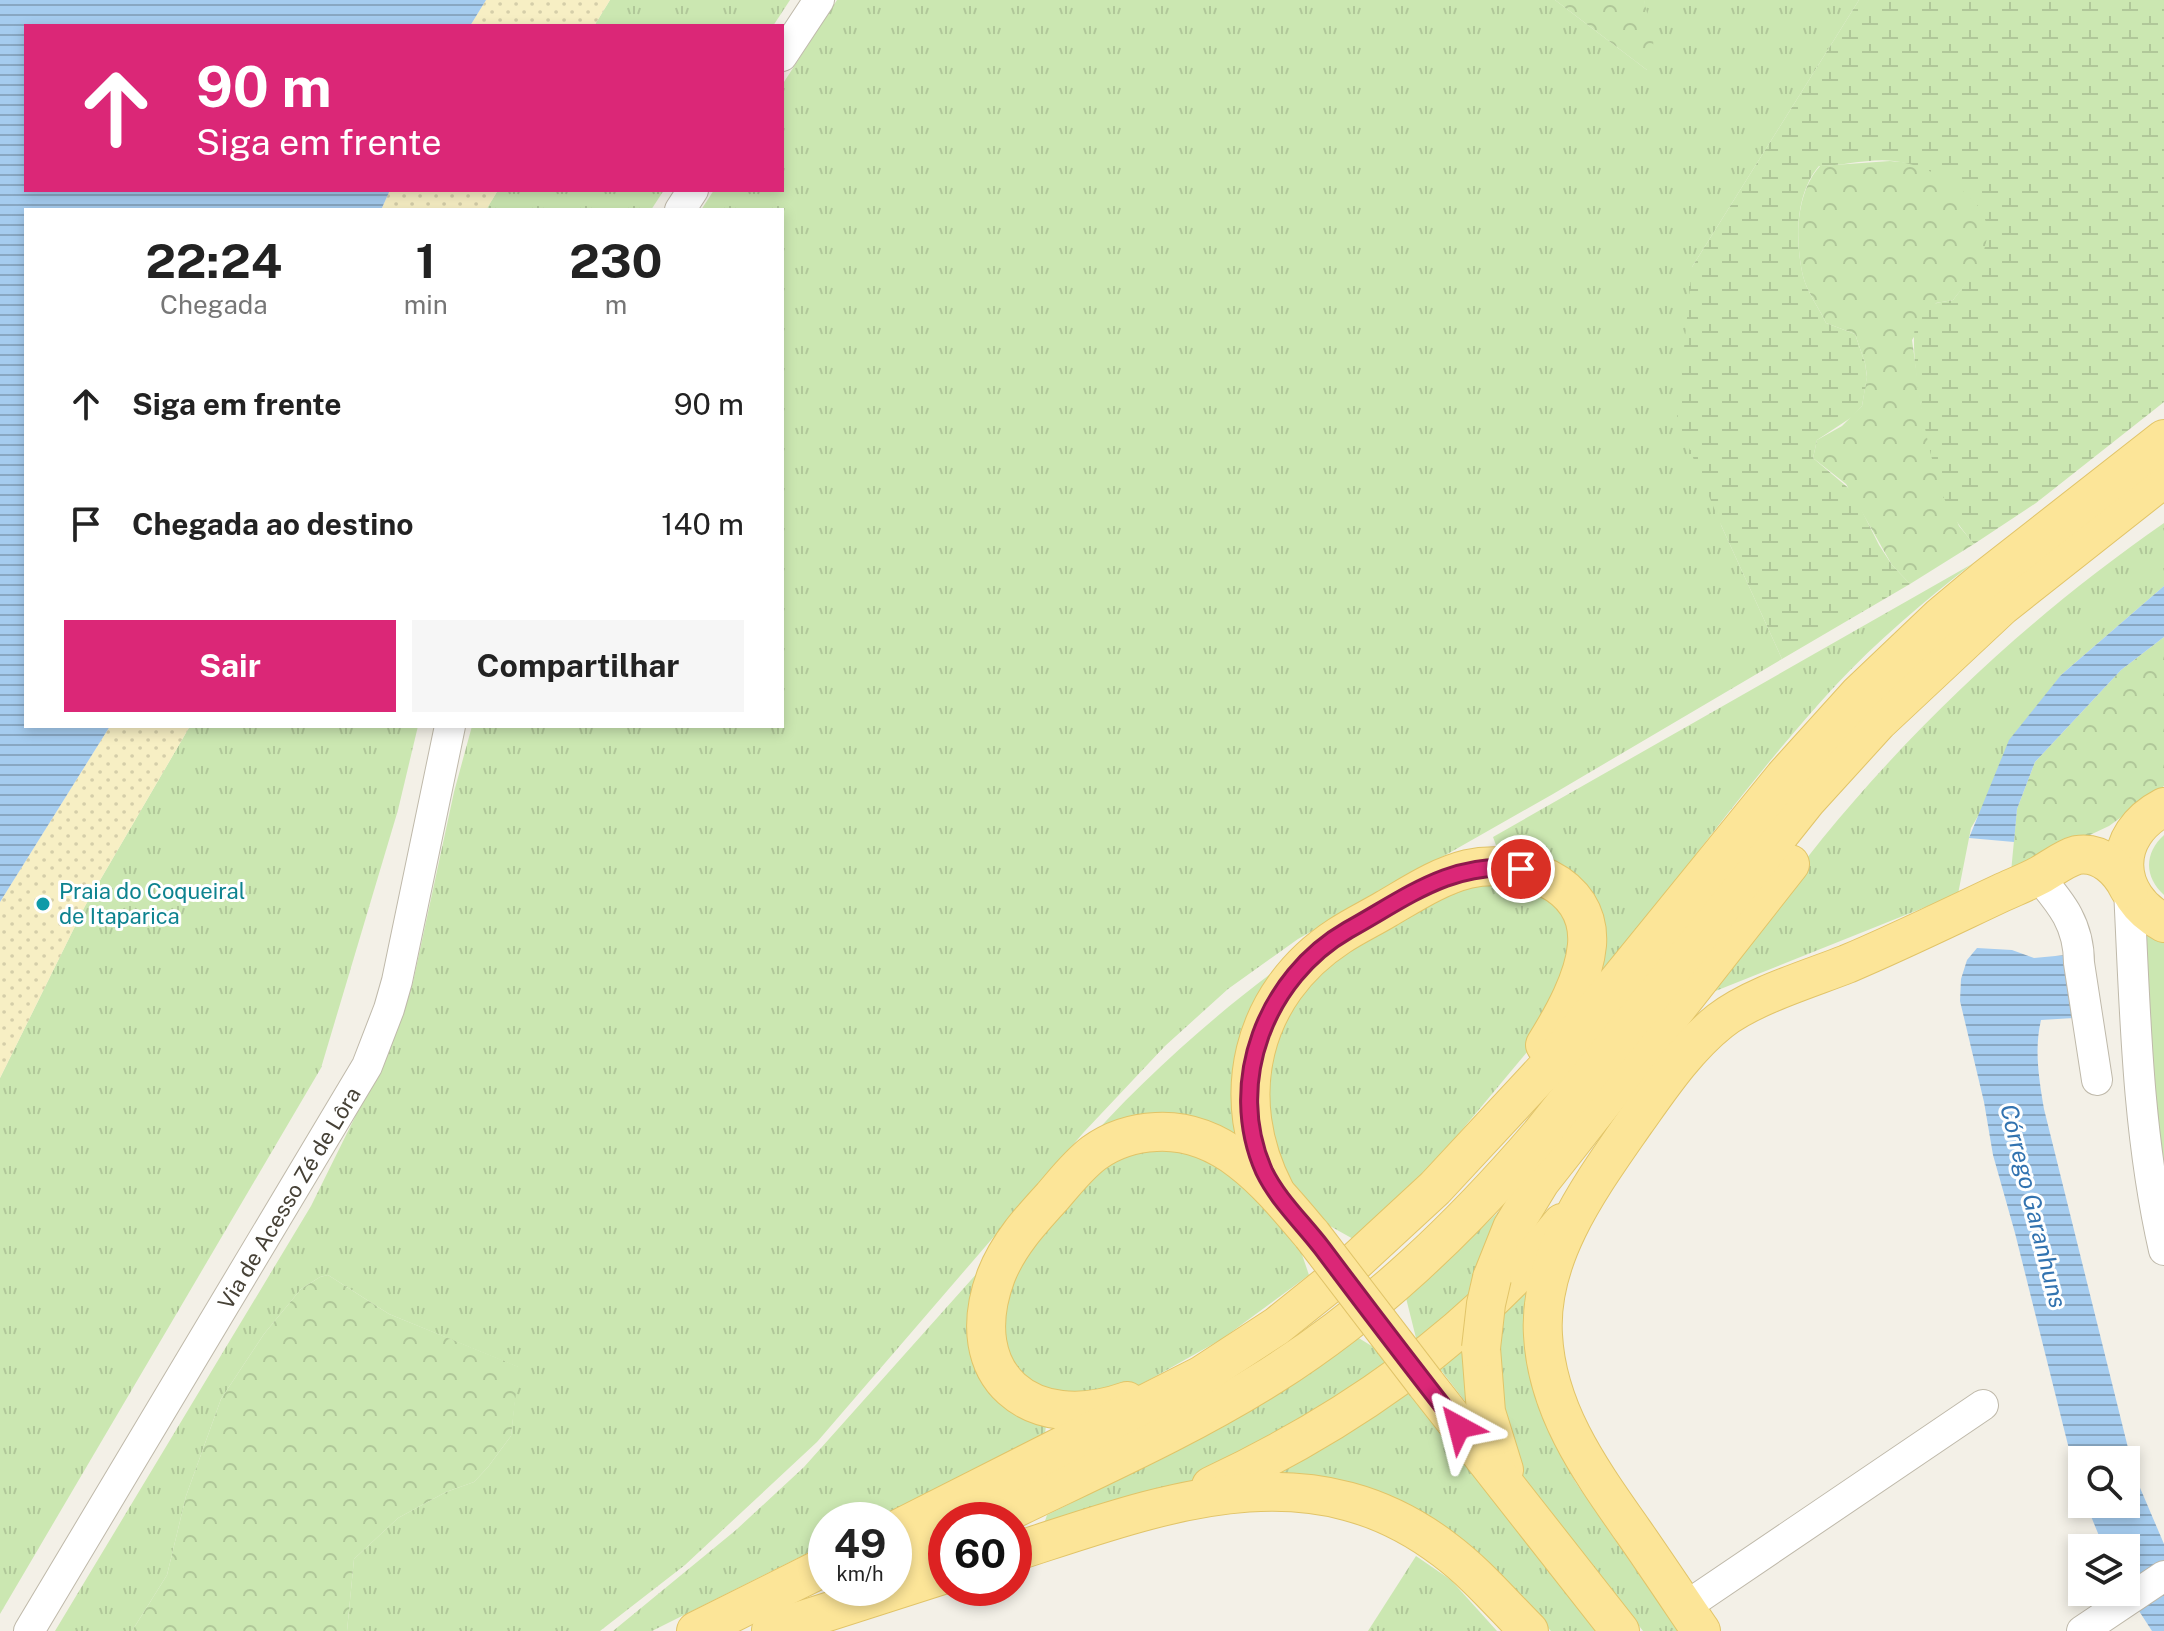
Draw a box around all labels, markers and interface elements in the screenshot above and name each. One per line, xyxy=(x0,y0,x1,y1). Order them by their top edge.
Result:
text: 90 m xyxy=(196,54,332,120)
icon: ahead xyxy=(64,56,168,160)
text: Siga em frente xyxy=(196,121,442,163)
text: 22:24 xyxy=(145,232,282,289)
text: 1 xyxy=(416,232,436,289)
text: 230 xyxy=(569,232,663,289)
text: Chegada xyxy=(160,289,268,320)
text: min xyxy=(404,289,448,320)
text: m xyxy=(605,289,627,320)
icon: ahead xyxy=(64,382,108,426)
text: Siga em frente xyxy=(132,386,342,422)
text: 90 m xyxy=(674,386,744,422)
icon: arrive xyxy=(64,502,108,546)
text: Chegada ao destino xyxy=(132,506,413,542)
text: 140 m xyxy=(661,506,744,542)
button: Sair xyxy=(64,620,396,712)
button: Compartilhar xyxy=(412,620,744,712)
pin xyxy=(1487,835,1555,903)
icon: arrive xyxy=(1499,847,1543,891)
place label: Praia do Coqueiral de Itaparica xyxy=(59,878,245,929)
marker: Praia do Coqueiral de Itaparica xyxy=(34,895,52,913)
street label: Via de Acesso Zé de Lôra xyxy=(212,1082,366,1314)
water label: Córrego Garanhuns xyxy=(1995,1101,2073,1311)
position arrow xyxy=(1417,1385,1501,1469)
map controls xyxy=(2068,1446,2140,1606)
button: search xyxy=(2068,1446,2140,1518)
speed limit sign: 60 xyxy=(928,1502,1032,1606)
text: 49 xyxy=(834,1520,886,1567)
button: layers xyxy=(2068,1534,2140,1606)
text: km/h xyxy=(836,1562,884,1586)

